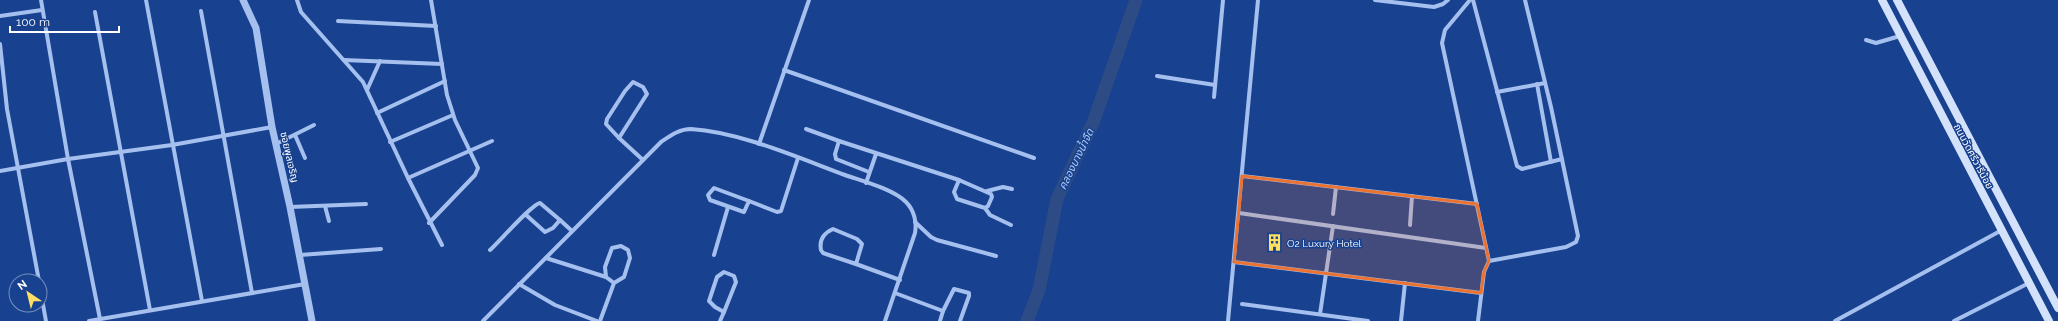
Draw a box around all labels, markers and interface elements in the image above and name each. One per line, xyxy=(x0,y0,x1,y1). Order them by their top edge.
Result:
scale bar xyxy=(10,8,119,34)
text: 100 m xyxy=(16,15,50,29)
street label: ถนนวัดศรีวารีน้อย xyxy=(1952,122,1995,191)
water label: คลองบางน้ำจืด xyxy=(1054,125,1097,192)
street label: ซอยพูลเจริญ xyxy=(277,131,301,184)
building icon: O2 Luxury Hotel xyxy=(1264,233,1284,253)
place label: O2 Luxury Hotel xyxy=(1287,238,1362,249)
north arrow xyxy=(8,273,48,313)
text: N xyxy=(15,277,30,293)

